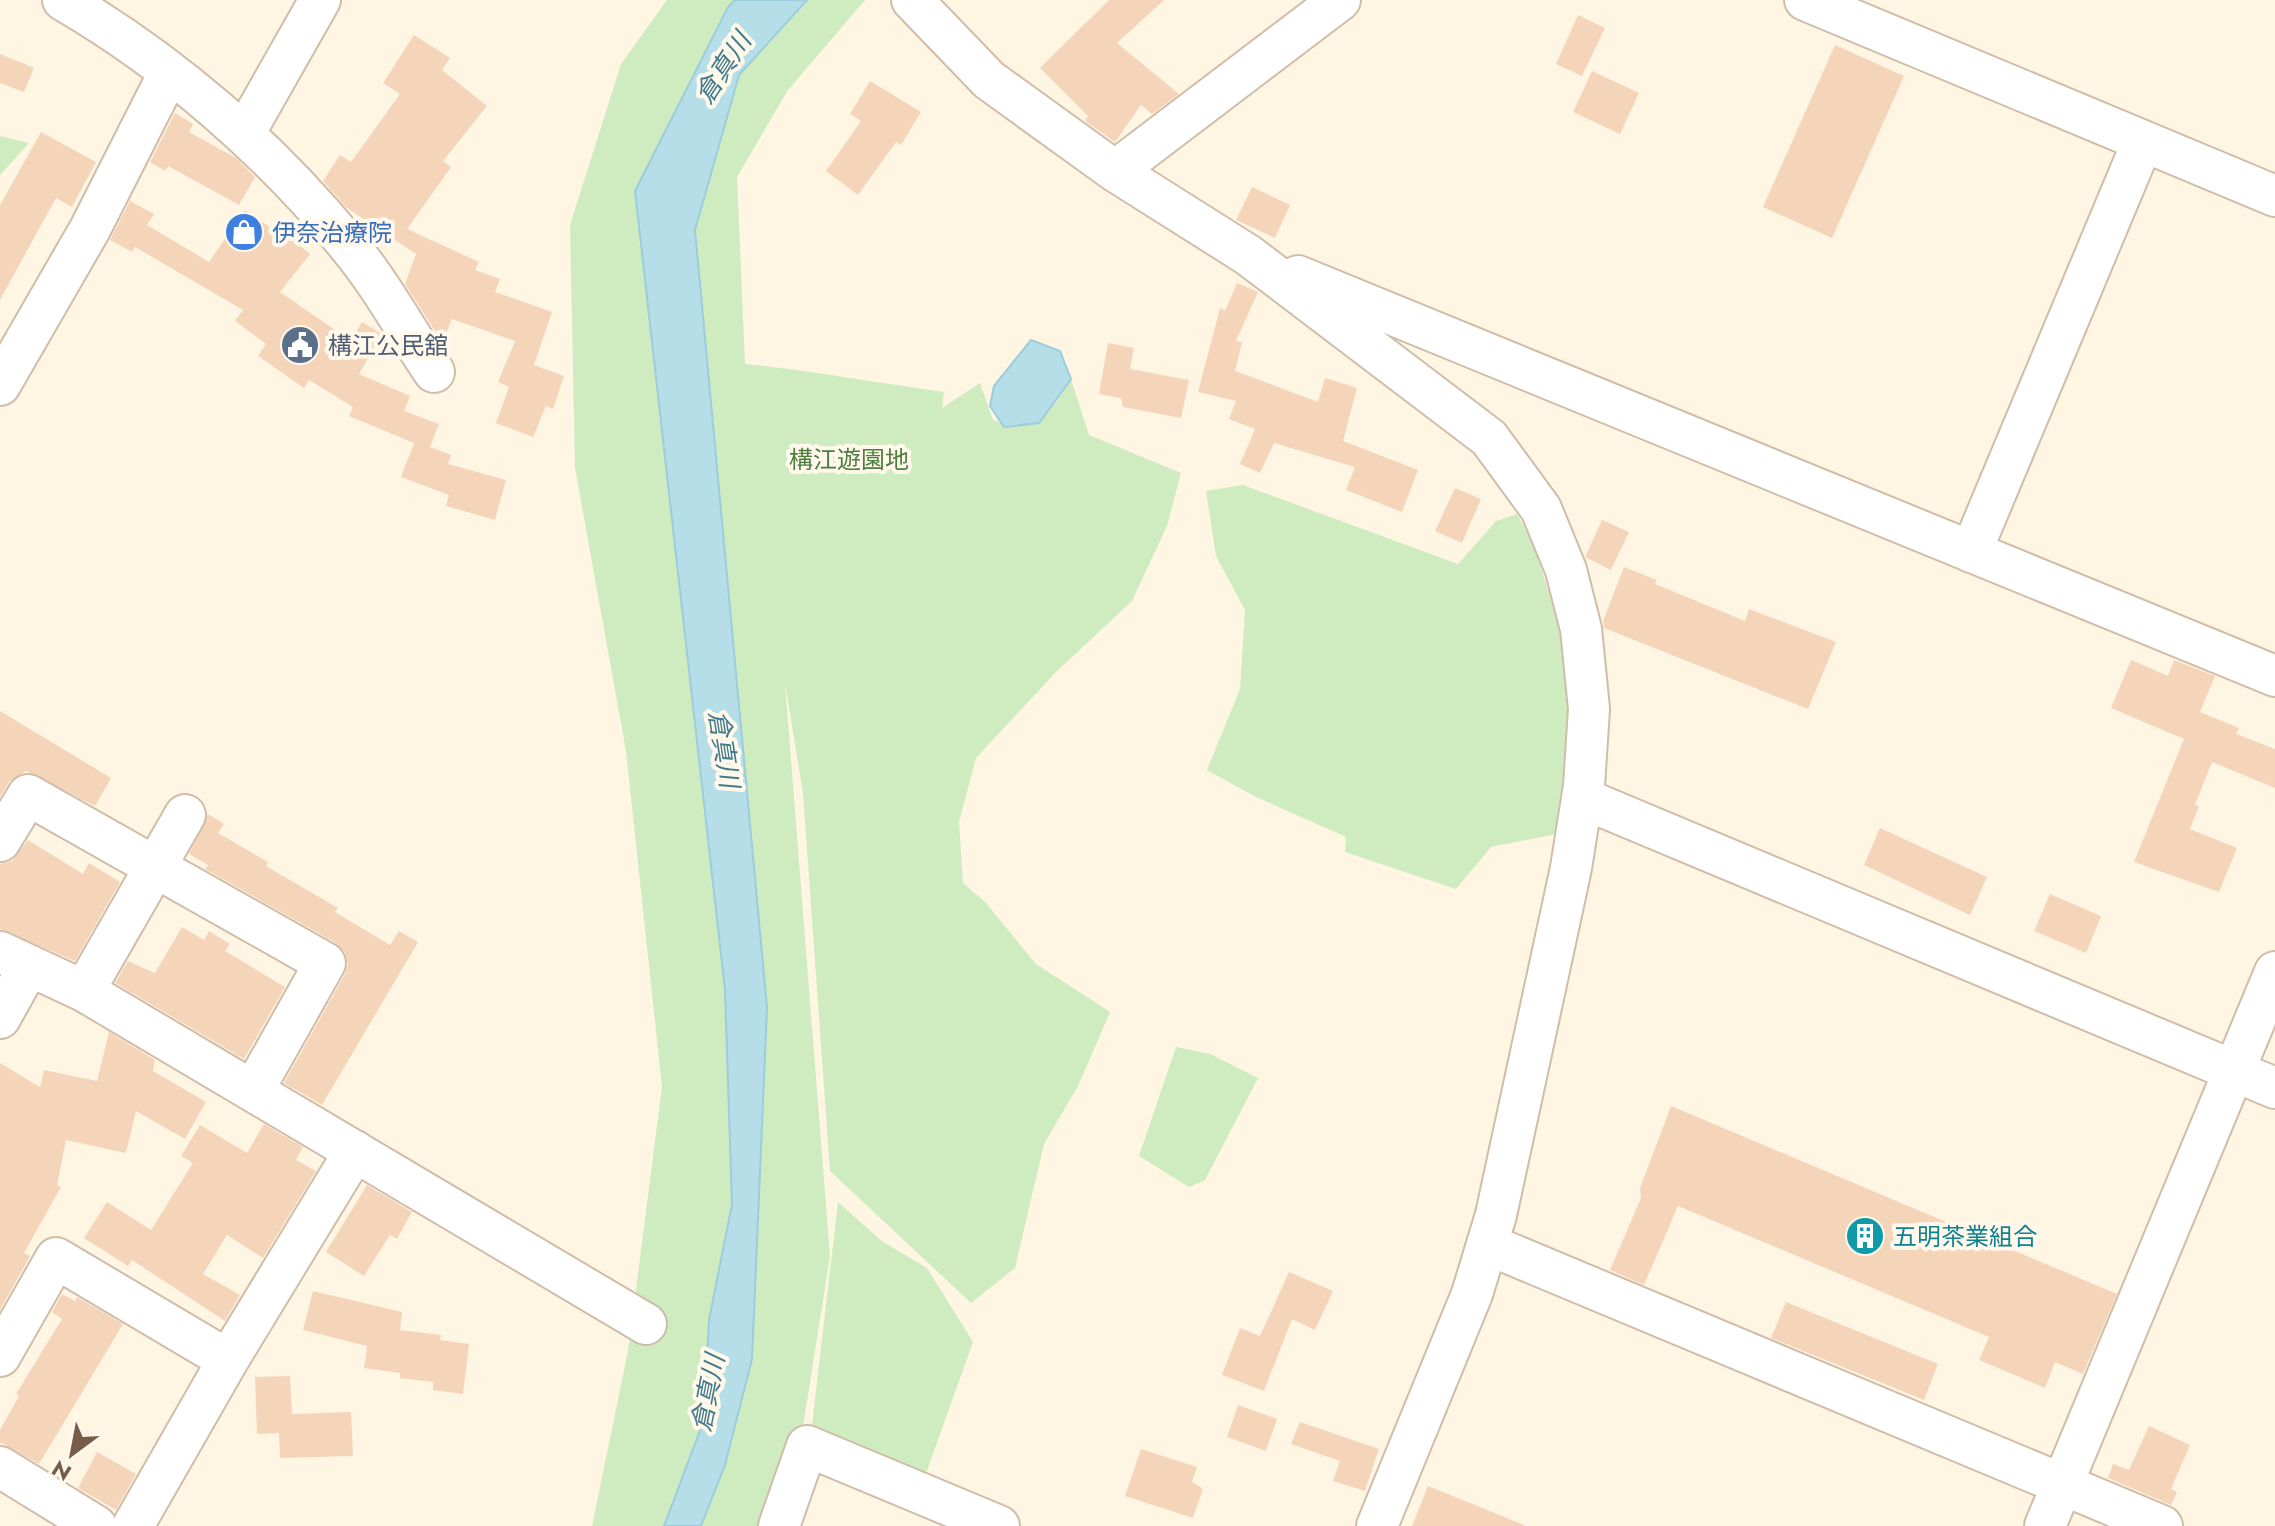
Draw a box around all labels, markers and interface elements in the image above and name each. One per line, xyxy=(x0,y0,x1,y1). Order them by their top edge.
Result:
water label: 倉真川 xyxy=(686,22,762,111)
shop icon: 伊奈治療院 xyxy=(223,211,265,253)
place label: 伊奈治療院 xyxy=(272,215,392,250)
public building icon: 構江公民舘 xyxy=(279,324,321,366)
place label: 構江公民舘 xyxy=(328,328,448,363)
park label: 構江遊園地 xyxy=(789,442,909,477)
water label: 倉真川 xyxy=(699,708,749,793)
building icon: 五明茶業組合 xyxy=(1844,1215,1886,1257)
place label: 五明茶業組合 xyxy=(1893,1219,2037,1254)
water label: 倉真川 xyxy=(682,1348,735,1435)
north arrow xyxy=(32,1414,112,1494)
text: N xyxy=(46,1453,77,1489)

